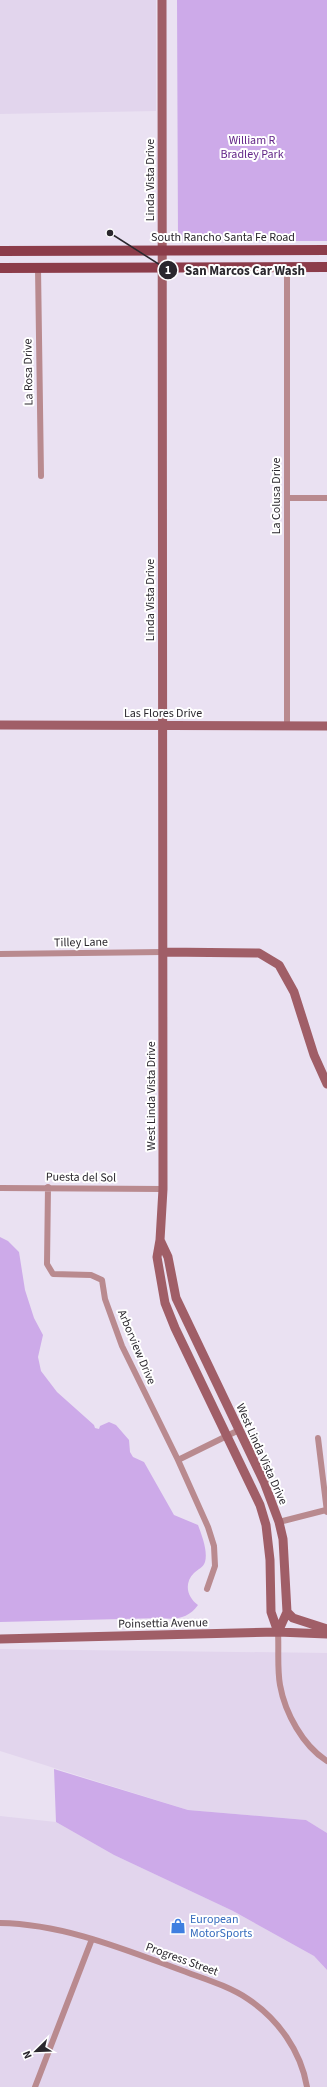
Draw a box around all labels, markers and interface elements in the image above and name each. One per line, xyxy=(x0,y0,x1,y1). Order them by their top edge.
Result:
park label: William R Bradley Park xyxy=(220,132,284,163)
street label: Linda Vista Drive xyxy=(142,139,159,221)
street label: South Rancho Santa Fe Road xyxy=(151,229,295,246)
callout: San Marcos Car Wash xyxy=(158,258,313,283)
text: 1 xyxy=(165,262,171,279)
text: San Marcos Car Wash xyxy=(185,262,305,280)
street label: La Rosa Drive xyxy=(19,338,38,406)
street label: La Colusa Drive xyxy=(268,458,285,534)
street label: Linda Vista Drive xyxy=(142,559,159,641)
street label: Las Flores Drive xyxy=(124,705,202,722)
street label: Tilley Lane xyxy=(54,934,108,951)
street label: West Linda Vista Drive xyxy=(143,1041,160,1151)
street label: Puesta del Sol xyxy=(46,1168,116,1187)
street label: Arborview Drive xyxy=(113,1307,160,1387)
street label: West Linda Vista Drive xyxy=(232,1401,292,1508)
street label: Poinsettia Avenue xyxy=(118,1614,208,1633)
place label: European MotorSports xyxy=(190,1911,252,1942)
shop icon: European MotorSports xyxy=(169,1917,187,1935)
street label: Progress Street xyxy=(143,1939,220,1980)
north arrow xyxy=(16,2031,56,2071)
text: N xyxy=(19,2048,36,2061)

